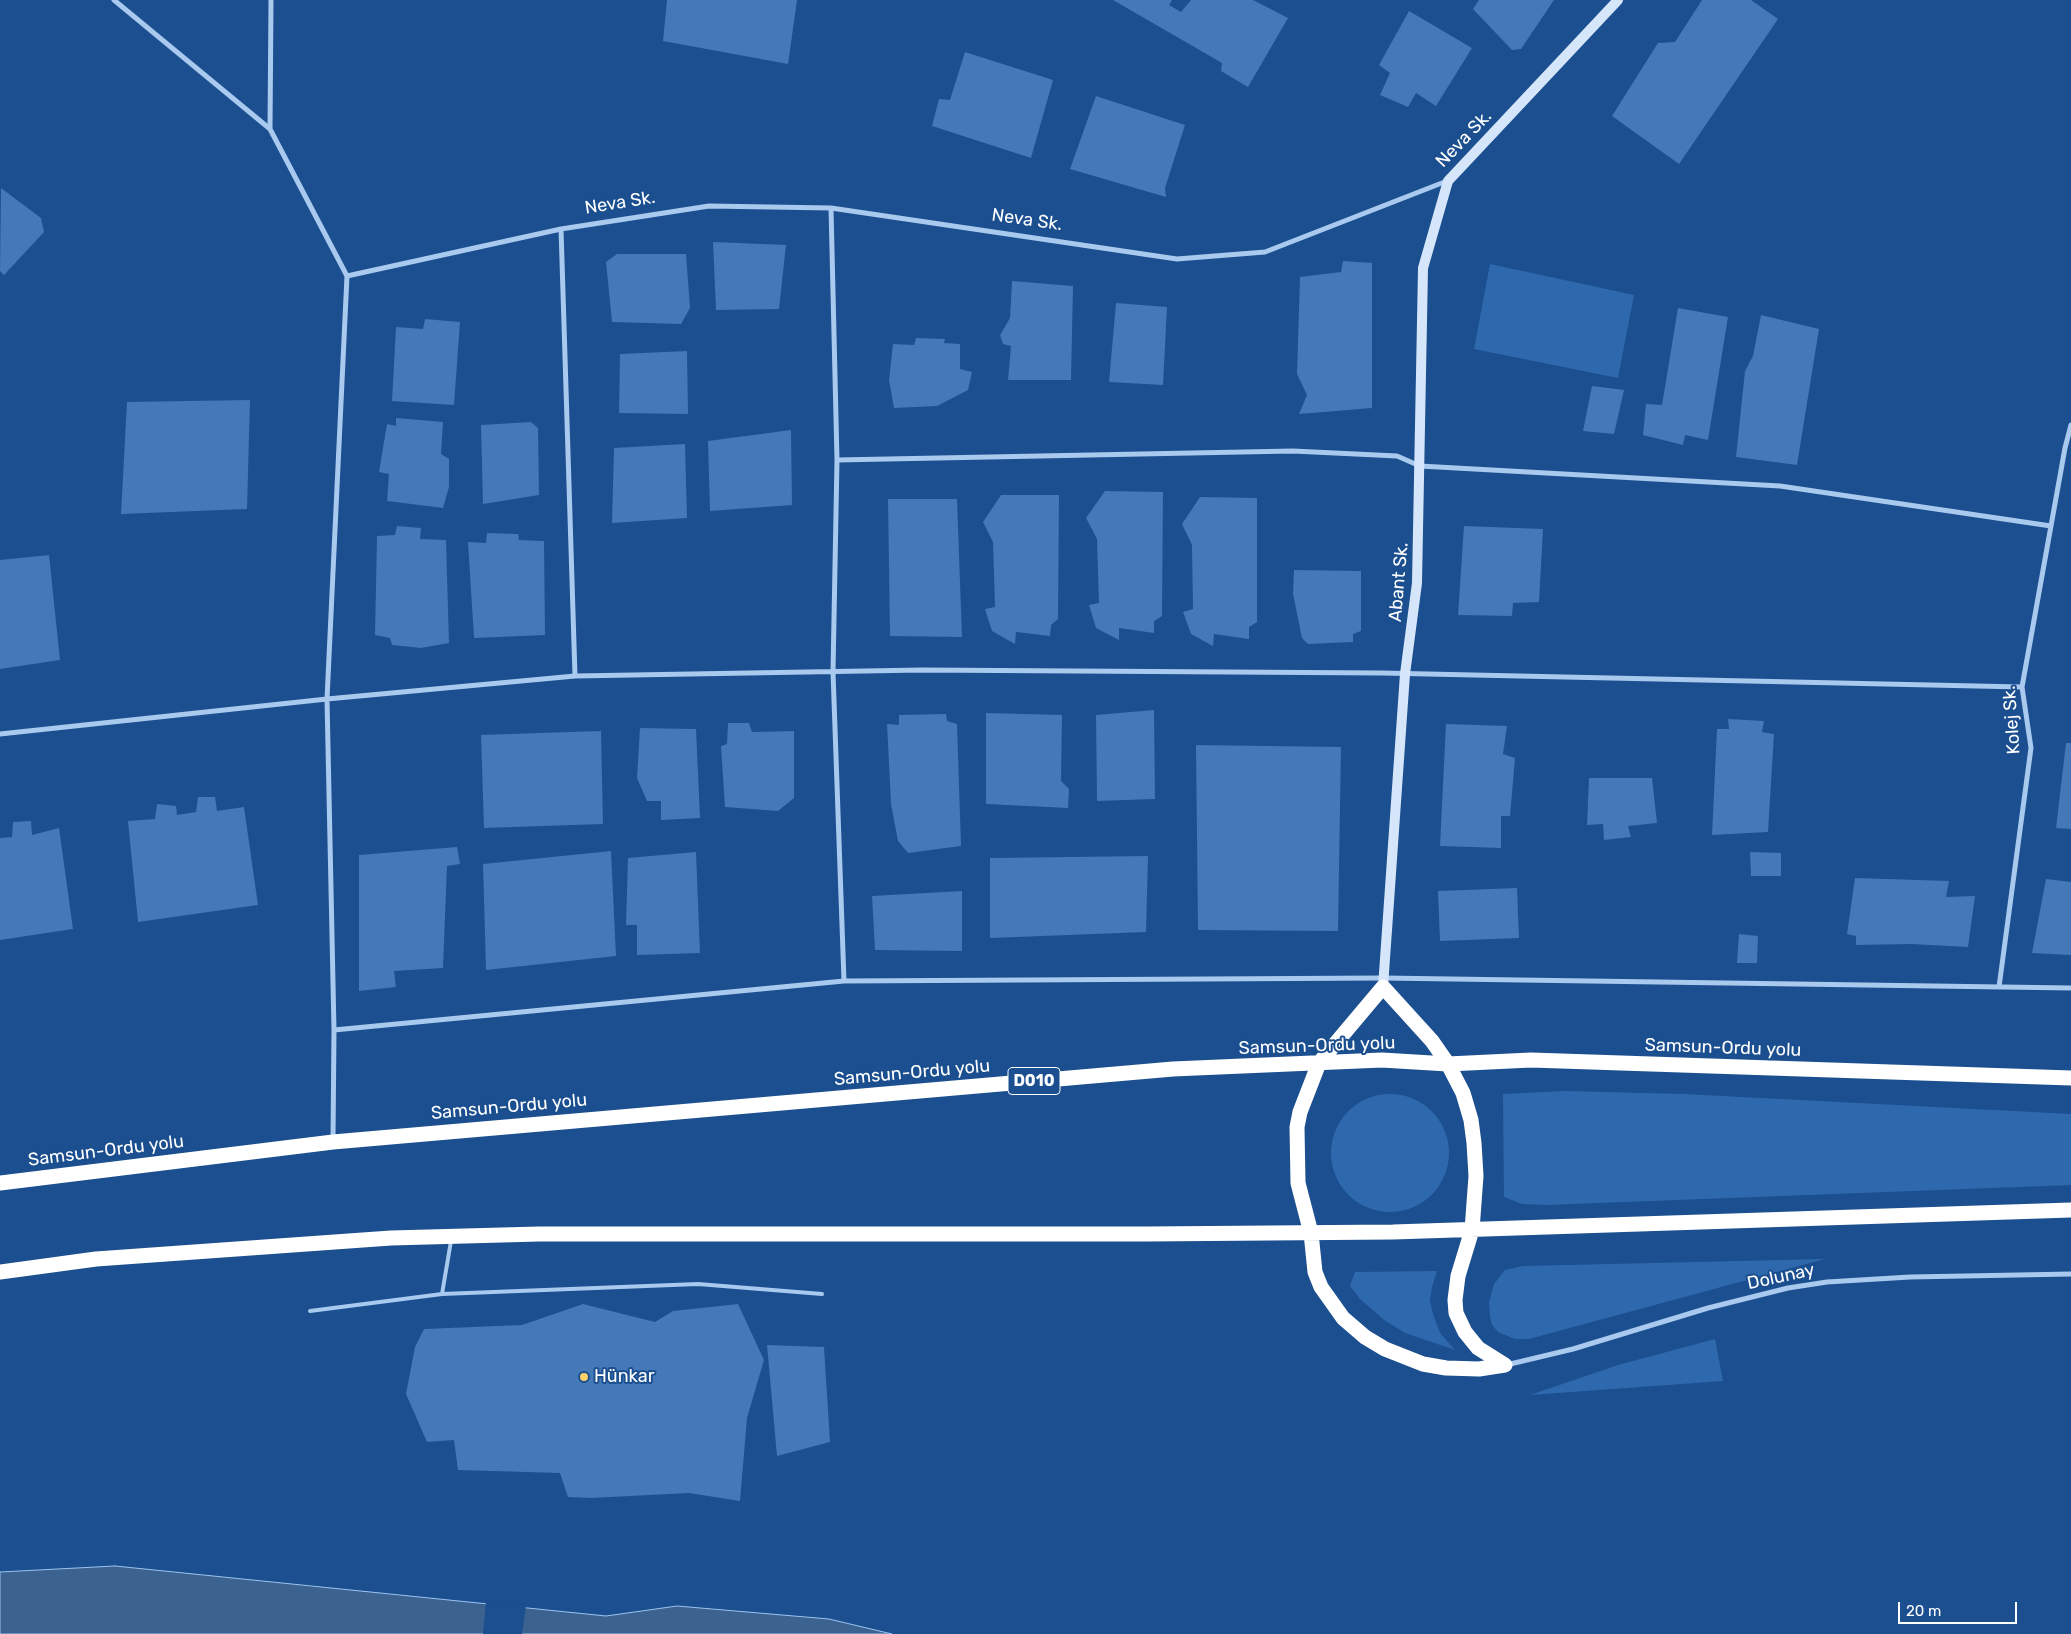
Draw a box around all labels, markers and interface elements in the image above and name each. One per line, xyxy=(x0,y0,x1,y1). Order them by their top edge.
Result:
street label: Neva Sk. xyxy=(1431,106,1497,172)
street label: Neva Sk. xyxy=(583,187,657,219)
street label: Neva Sk. xyxy=(990,204,1064,236)
street label: Abant Sk. xyxy=(1385,541,1413,623)
street label: Kolej Sk. xyxy=(1999,685,2025,755)
street label: Samsun-Ordu yolu xyxy=(1238,1032,1396,1060)
street label: Samsun-Ordu yolu xyxy=(1644,1034,1802,1062)
street label: Samsun-Ordu yolu xyxy=(833,1055,991,1091)
road number: D010 xyxy=(1008,1068,1060,1094)
street label: Samsun-Ordu yolu xyxy=(430,1089,588,1125)
street label: Samsun-Ordu yolu xyxy=(27,1131,185,1171)
street label: Dolunay xyxy=(1745,1259,1817,1295)
place label: Hünkar xyxy=(594,1366,654,1388)
marker: Hünkar xyxy=(578,1371,590,1383)
scale bar xyxy=(1901,1592,2020,1624)
text: 20 m xyxy=(1906,1602,1941,1620)

